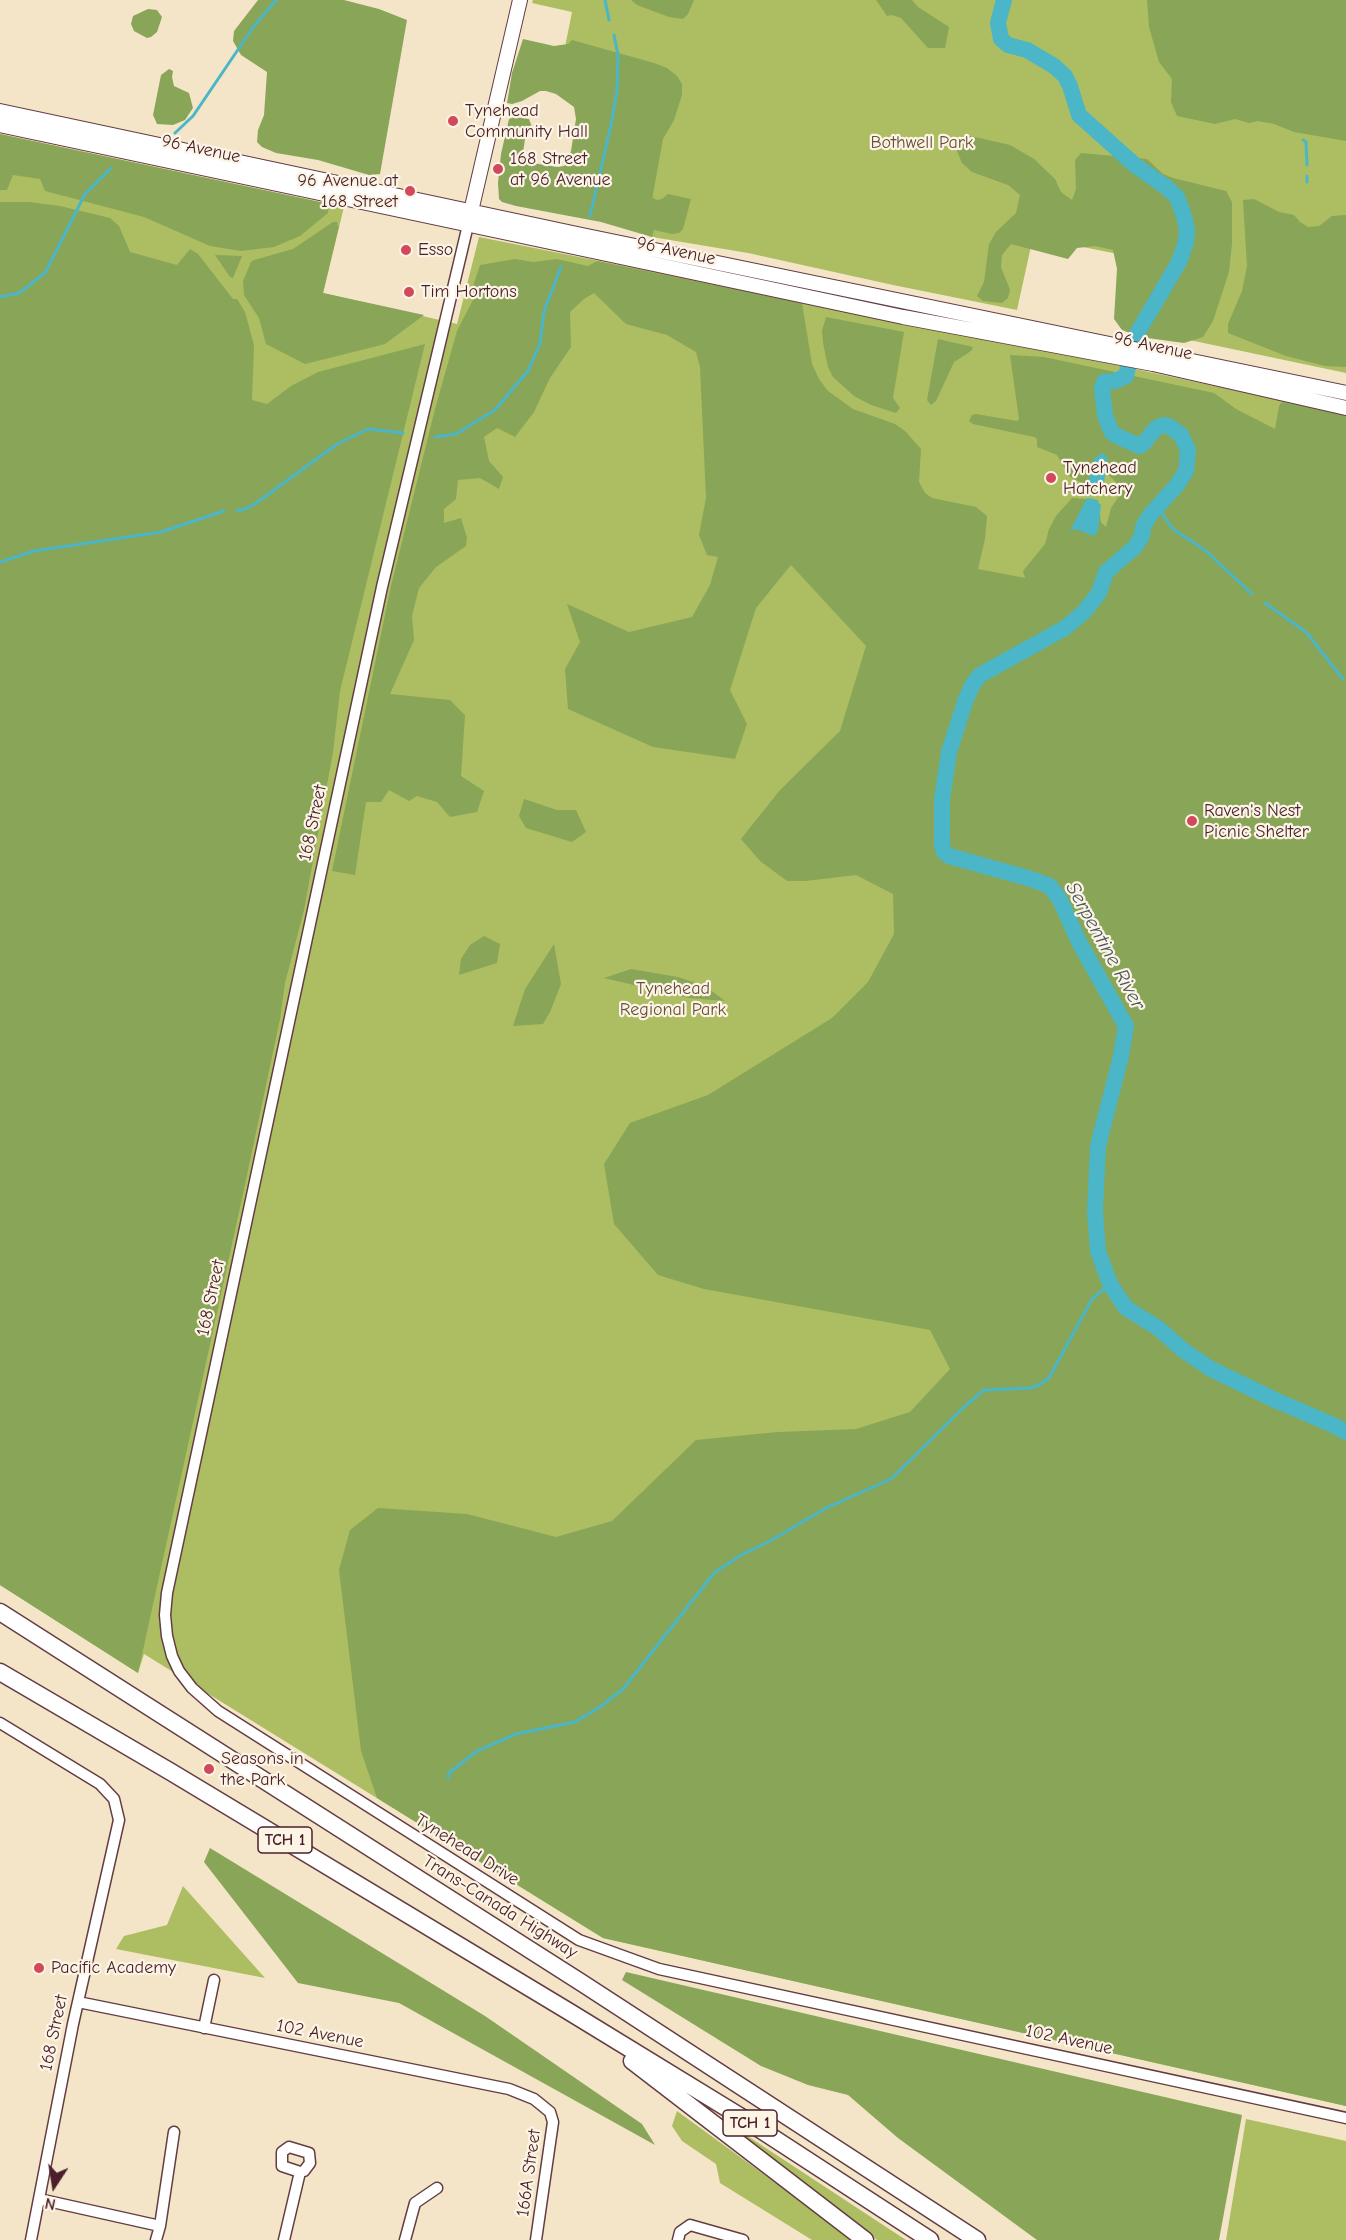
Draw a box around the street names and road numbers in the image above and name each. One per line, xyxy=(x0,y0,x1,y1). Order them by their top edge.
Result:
street label: 96 Avenue xyxy=(160,130,242,168)
street label: 96 Avenue xyxy=(635,232,717,270)
street label: 96 Avenue xyxy=(1112,327,1194,365)
street label: 168 Street xyxy=(294,783,332,863)
street label: 168 Street xyxy=(192,1258,230,1338)
street label: Tynehead Drive xyxy=(411,1809,523,1891)
road number: TCH 1 xyxy=(258,1827,312,1853)
street label: Trans-Canada Highway xyxy=(419,1851,581,1963)
street label: 168 Street xyxy=(35,1993,73,2073)
street label: 102 Avenue xyxy=(275,2015,365,2053)
street label: 102 Avenue xyxy=(1024,2020,1114,2060)
road number: TCH 1 xyxy=(723,2110,777,2136)
street label: 166A Street xyxy=(512,2128,546,2218)

